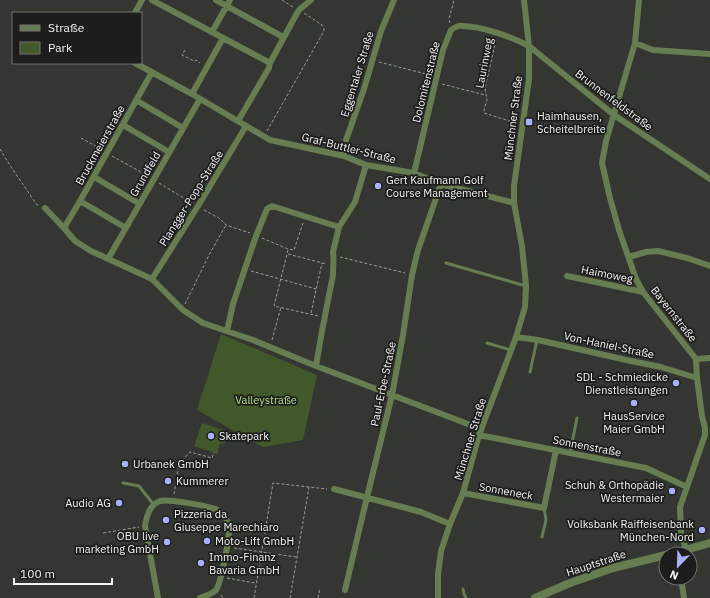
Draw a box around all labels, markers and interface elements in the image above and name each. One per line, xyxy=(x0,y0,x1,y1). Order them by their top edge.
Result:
legend xyxy=(12,12,142,64)
text: Straße xyxy=(48,20,85,35)
street label: Eggentaler Straße xyxy=(337,29,377,119)
street label: Laurinweg xyxy=(472,37,496,89)
text: Park xyxy=(48,40,73,55)
street label: Dolomitenstraße xyxy=(409,40,443,124)
street label: Brunnenfeldstraße xyxy=(573,66,655,134)
street label: Münchner Straße xyxy=(501,75,525,161)
street label: Bruckmeierstraße xyxy=(72,103,128,187)
place label: Haimhausen, Scheitelbreite xyxy=(537,109,606,136)
marker: Haimhausen, Scheitelbreite xyxy=(524,117,534,127)
street label: Graf-Buttler-Straße xyxy=(300,130,398,166)
street label: Plangger-Popp-Straße xyxy=(156,147,226,249)
street label: Grundfeld xyxy=(127,149,163,199)
place label: Gert Kaufmann Golf Course Management xyxy=(386,173,488,200)
marker: Gert Kaufmann Golf Course Management xyxy=(373,181,383,191)
street label: Haimoweg xyxy=(580,262,634,286)
street label: Bayernstraße xyxy=(648,283,700,345)
street label: Von-Haniel-Straße xyxy=(562,329,656,361)
street label: Paul-Erbe-Straße xyxy=(367,340,399,428)
place label: SDL - Schmiedicke Dienstleistungen xyxy=(576,370,668,397)
marker: SDL - Schmiedicke Dienstleistungen xyxy=(671,378,681,388)
park label: Valleystraße xyxy=(235,393,297,407)
street label: Münchner Straße xyxy=(451,396,489,482)
marker: HausService Maier GmbH xyxy=(629,398,639,408)
place label: HausService Maier GmbH xyxy=(603,409,665,436)
place label: Skatepark xyxy=(219,429,269,443)
marker: Skatepark xyxy=(206,431,216,441)
street label: Sonnenstraße xyxy=(552,433,622,459)
place label: Urbanek GmbH xyxy=(133,457,209,471)
marker: Urbanek GmbH xyxy=(120,459,130,469)
place label: Kummerer xyxy=(176,474,228,488)
marker: Kummerer xyxy=(163,476,173,486)
place label: Schuh & Orthopädie Westermaier xyxy=(565,478,664,505)
street label: Sonneneck xyxy=(478,479,534,503)
marker: Schuh & Orthopädie Westermaier xyxy=(667,486,677,496)
place label: Audio AG xyxy=(65,496,111,510)
marker: Audio AG xyxy=(114,498,124,508)
place label: Pizzeria da Giuseppe Marechiaro xyxy=(174,507,279,534)
marker: Pizzeria da Giuseppe Marechiaro xyxy=(161,515,171,525)
place label: Volksbank Raiffeisenbank München-Nord xyxy=(567,517,694,544)
marker: Volksbank Raiffeisenbank München-Nord xyxy=(697,525,707,535)
place label: OBU live marketing GmbH xyxy=(75,529,159,556)
place label: Moto-Lift GmbH xyxy=(215,534,294,548)
marker: Moto-Lift GmbH xyxy=(202,536,212,546)
marker: OBU live marketing GmbH xyxy=(162,537,172,547)
north arrow xyxy=(658,546,698,586)
street label: Hauptstraße xyxy=(564,547,628,579)
place label: Immo-Finanz Bavaria GmbH xyxy=(209,550,280,577)
marker: Immo-Finanz Bavaria GmbH xyxy=(196,558,206,568)
scale bar xyxy=(14,560,112,586)
text: 100 m xyxy=(20,566,55,581)
text: N xyxy=(668,567,680,583)

